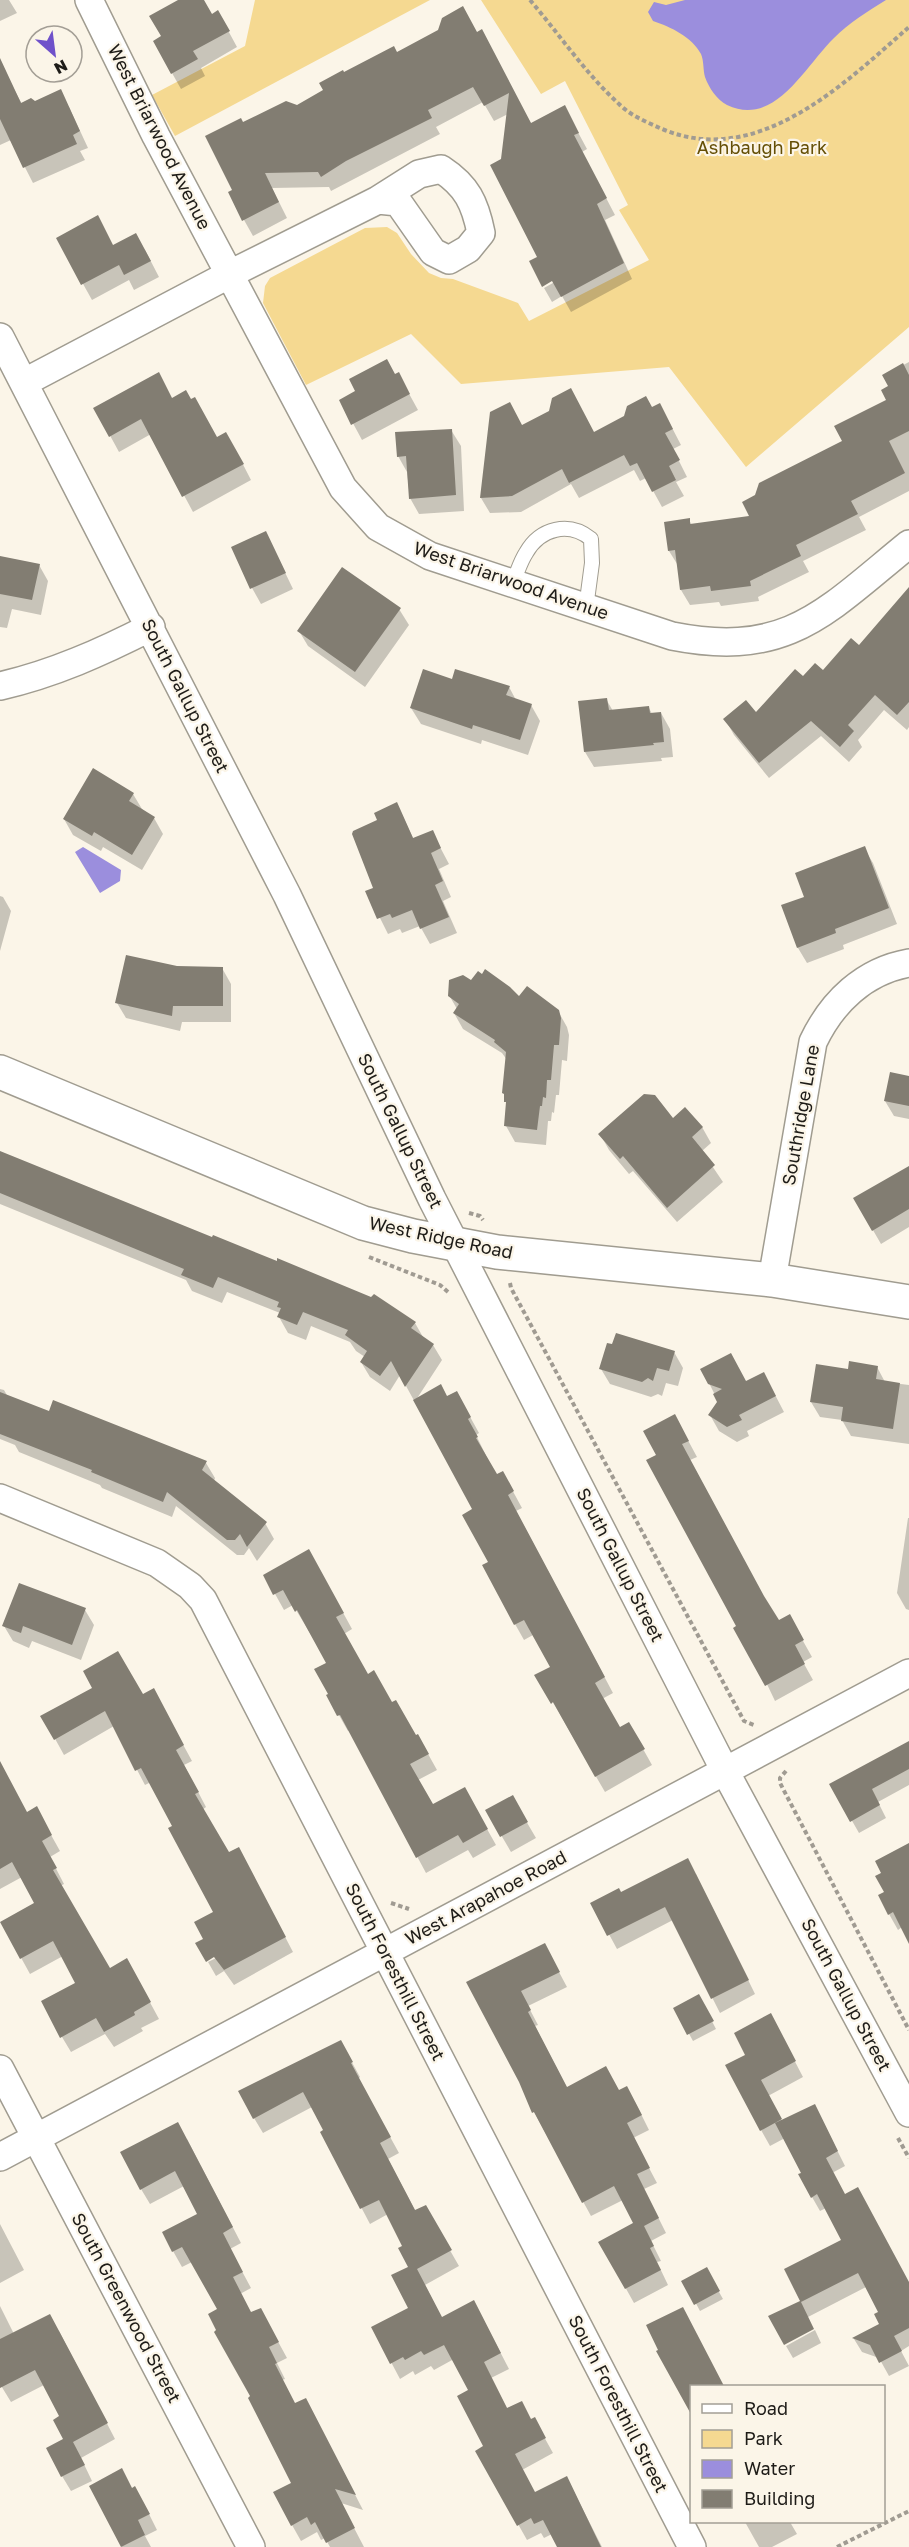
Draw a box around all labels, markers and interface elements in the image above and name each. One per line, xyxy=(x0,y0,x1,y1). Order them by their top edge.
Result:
north arrow xyxy=(24,24,84,84)
street label: West Briarwood Avenue xyxy=(104,40,216,233)
text: N xyxy=(51,56,71,79)
park label: Ashbaugh Park xyxy=(697,136,827,158)
street label: West Briarwood Avenue xyxy=(411,536,612,624)
street label: South Gallup Street xyxy=(137,615,234,776)
street label: Southridge Lane xyxy=(777,1043,823,1187)
street label: South Gallup Street xyxy=(354,1049,448,1212)
street label: West Ridge Road xyxy=(367,1211,515,1263)
street label: South Gallup Street xyxy=(572,1484,669,1645)
street label: West Arapahoe Road xyxy=(401,1845,570,1949)
street label: South Foresthill Street xyxy=(341,1879,450,2064)
street label: South Gallup Street xyxy=(797,1914,897,2075)
street label: South Greenwood Street xyxy=(67,2209,186,2406)
street label: South Foresthill Street xyxy=(564,2311,673,2496)
legend xyxy=(690,2385,885,2523)
text: Road xyxy=(744,2397,788,2419)
text: Park xyxy=(744,2427,783,2449)
text: Water xyxy=(744,2457,795,2479)
text: Building xyxy=(744,2487,815,2509)

